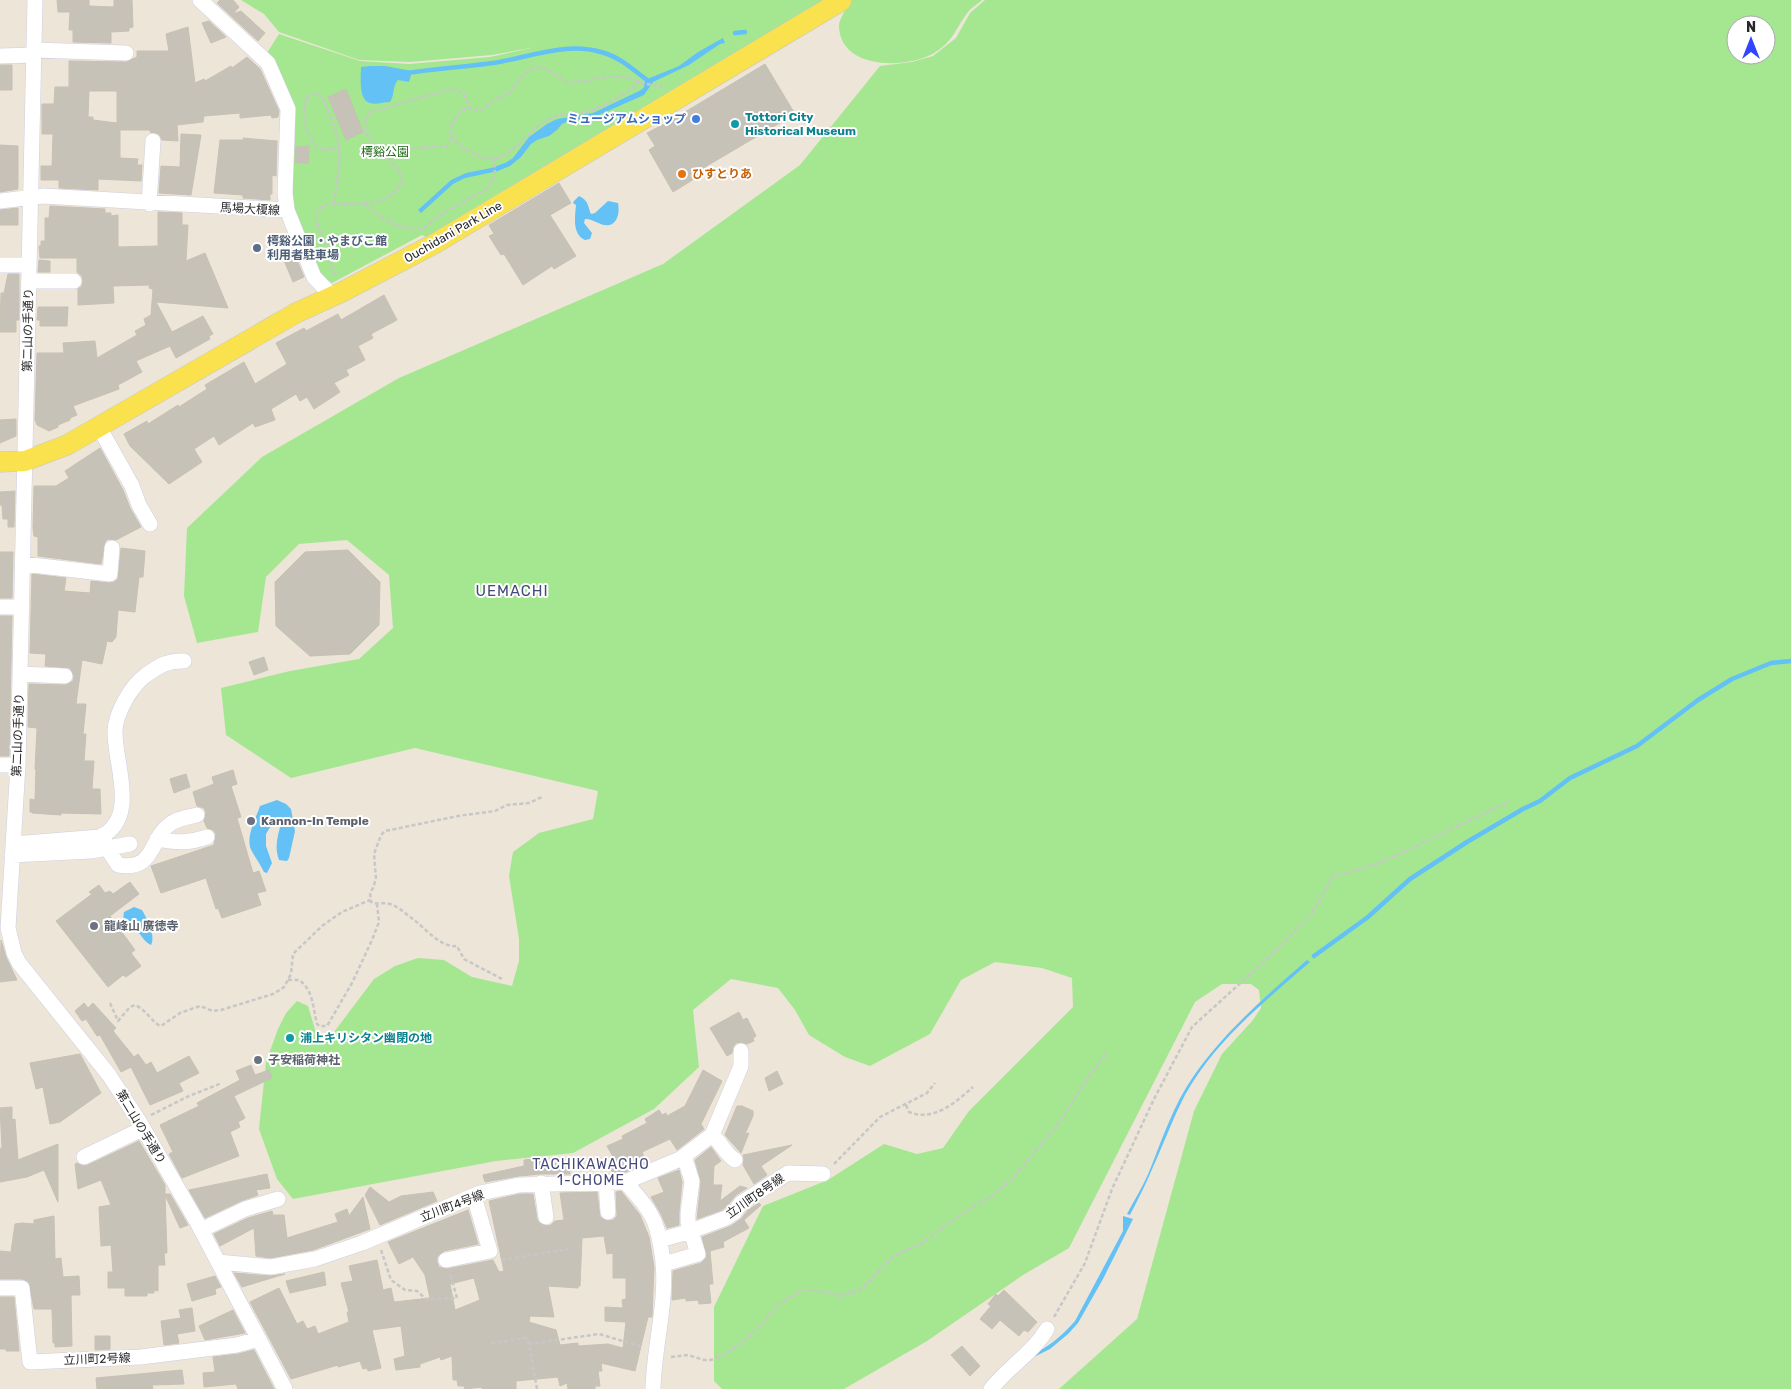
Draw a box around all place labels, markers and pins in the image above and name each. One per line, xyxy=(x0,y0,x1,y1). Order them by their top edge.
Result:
place label: Tottori City Historical Museum xyxy=(745,110,856,138)
place label: ミュージアムショップ xyxy=(567,112,686,126)
marker: ミュージアムショップ xyxy=(690,113,702,125)
marker: Tottori City Historical Museum xyxy=(729,118,741,130)
place label: ひすとりあ xyxy=(692,167,752,181)
marker: ひすとりあ xyxy=(676,168,688,180)
place label: 樗谿公園・やまびこ館 利用者駐車場 xyxy=(267,234,387,262)
marker: 樗谿公園・やまびこ館 利用者駐車場 xyxy=(251,242,263,254)
place label: Kannon-In Temple xyxy=(261,814,369,828)
marker: Kannon-In Temple xyxy=(245,815,257,827)
place label: 龍峰山 廣徳寺 xyxy=(104,919,179,933)
marker: 龍峰山 廣徳寺 xyxy=(88,920,100,932)
place label: 浦上キリシタン幽閉の地 xyxy=(300,1031,432,1045)
marker: 浦上キリシタン幽閉の地 xyxy=(284,1032,296,1044)
place label: 子安稲荷神社 xyxy=(268,1053,340,1067)
marker: 子安稲荷神社 xyxy=(252,1054,264,1066)

